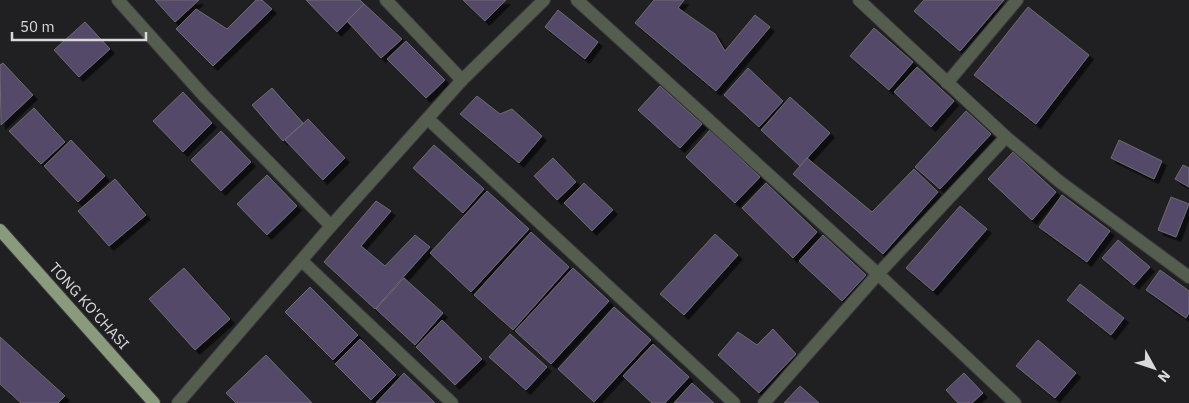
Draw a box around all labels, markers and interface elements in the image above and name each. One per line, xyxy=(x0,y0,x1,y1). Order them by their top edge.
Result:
scale bar xyxy=(12,10,146,42)
text: 50 m xyxy=(20,17,55,36)
street label: TONG KO'CHASI xyxy=(45,258,134,353)
north arrow xyxy=(1129,343,1179,393)
text: N xyxy=(1154,367,1174,386)

